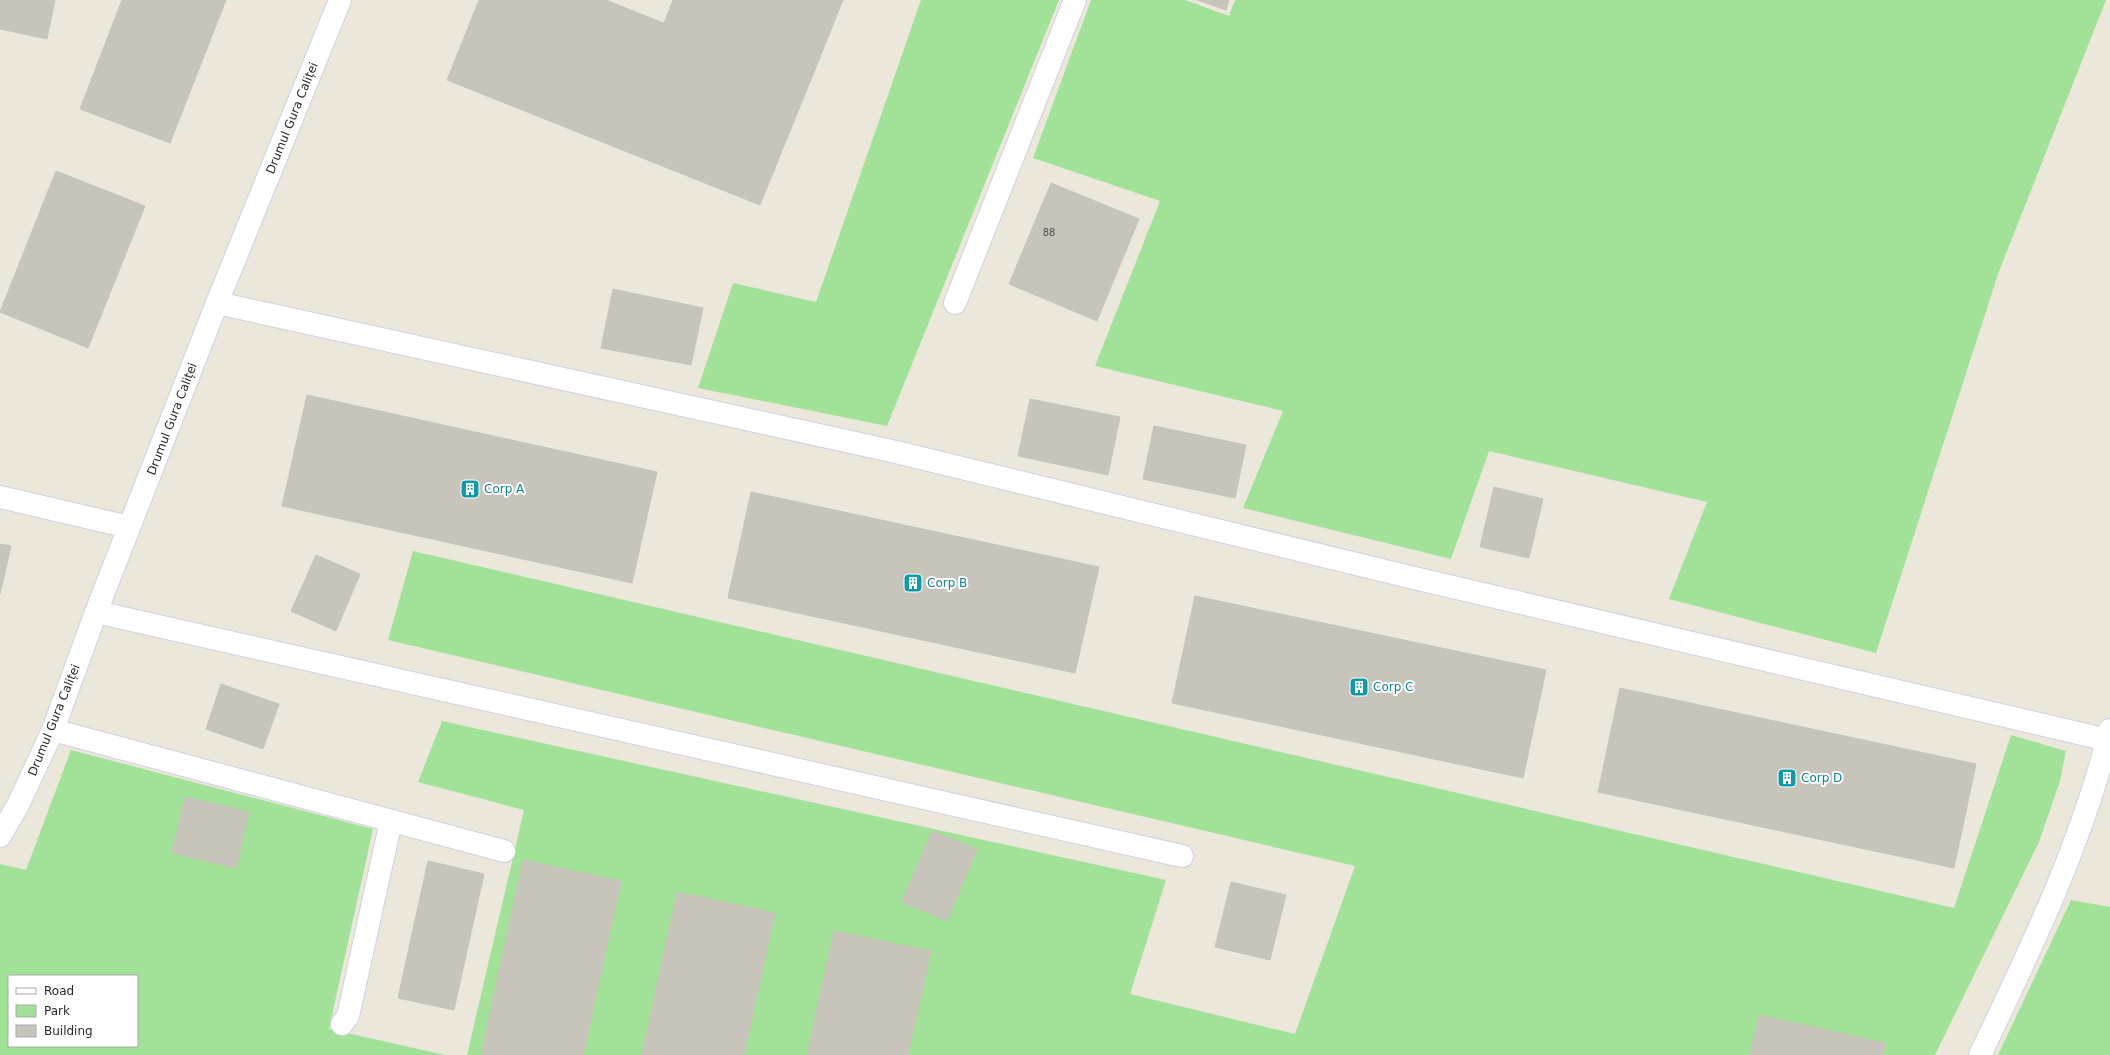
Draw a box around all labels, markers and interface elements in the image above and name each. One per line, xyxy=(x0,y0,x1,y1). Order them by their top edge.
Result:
street label: Drumul Gura Caliței xyxy=(263,60,321,176)
house number: 88 xyxy=(1043,227,1055,238)
street label: Drumul Gura Caliței xyxy=(144,361,200,477)
building icon: Corp A xyxy=(459,478,481,500)
place label: Corp A xyxy=(484,482,525,496)
building icon: Corp B xyxy=(902,572,924,594)
place label: Corp B xyxy=(927,576,967,590)
street label: Drumul Gura Caliței xyxy=(25,662,83,778)
building icon: Corp C xyxy=(1348,676,1370,698)
place label: Corp C xyxy=(1373,680,1413,694)
building icon: Corp D xyxy=(1776,767,1798,789)
place label: Corp D xyxy=(1801,771,1842,785)
legend xyxy=(8,975,138,1047)
text: Road xyxy=(44,984,74,998)
text: Park xyxy=(44,1004,70,1018)
text: Building xyxy=(44,1024,93,1038)

